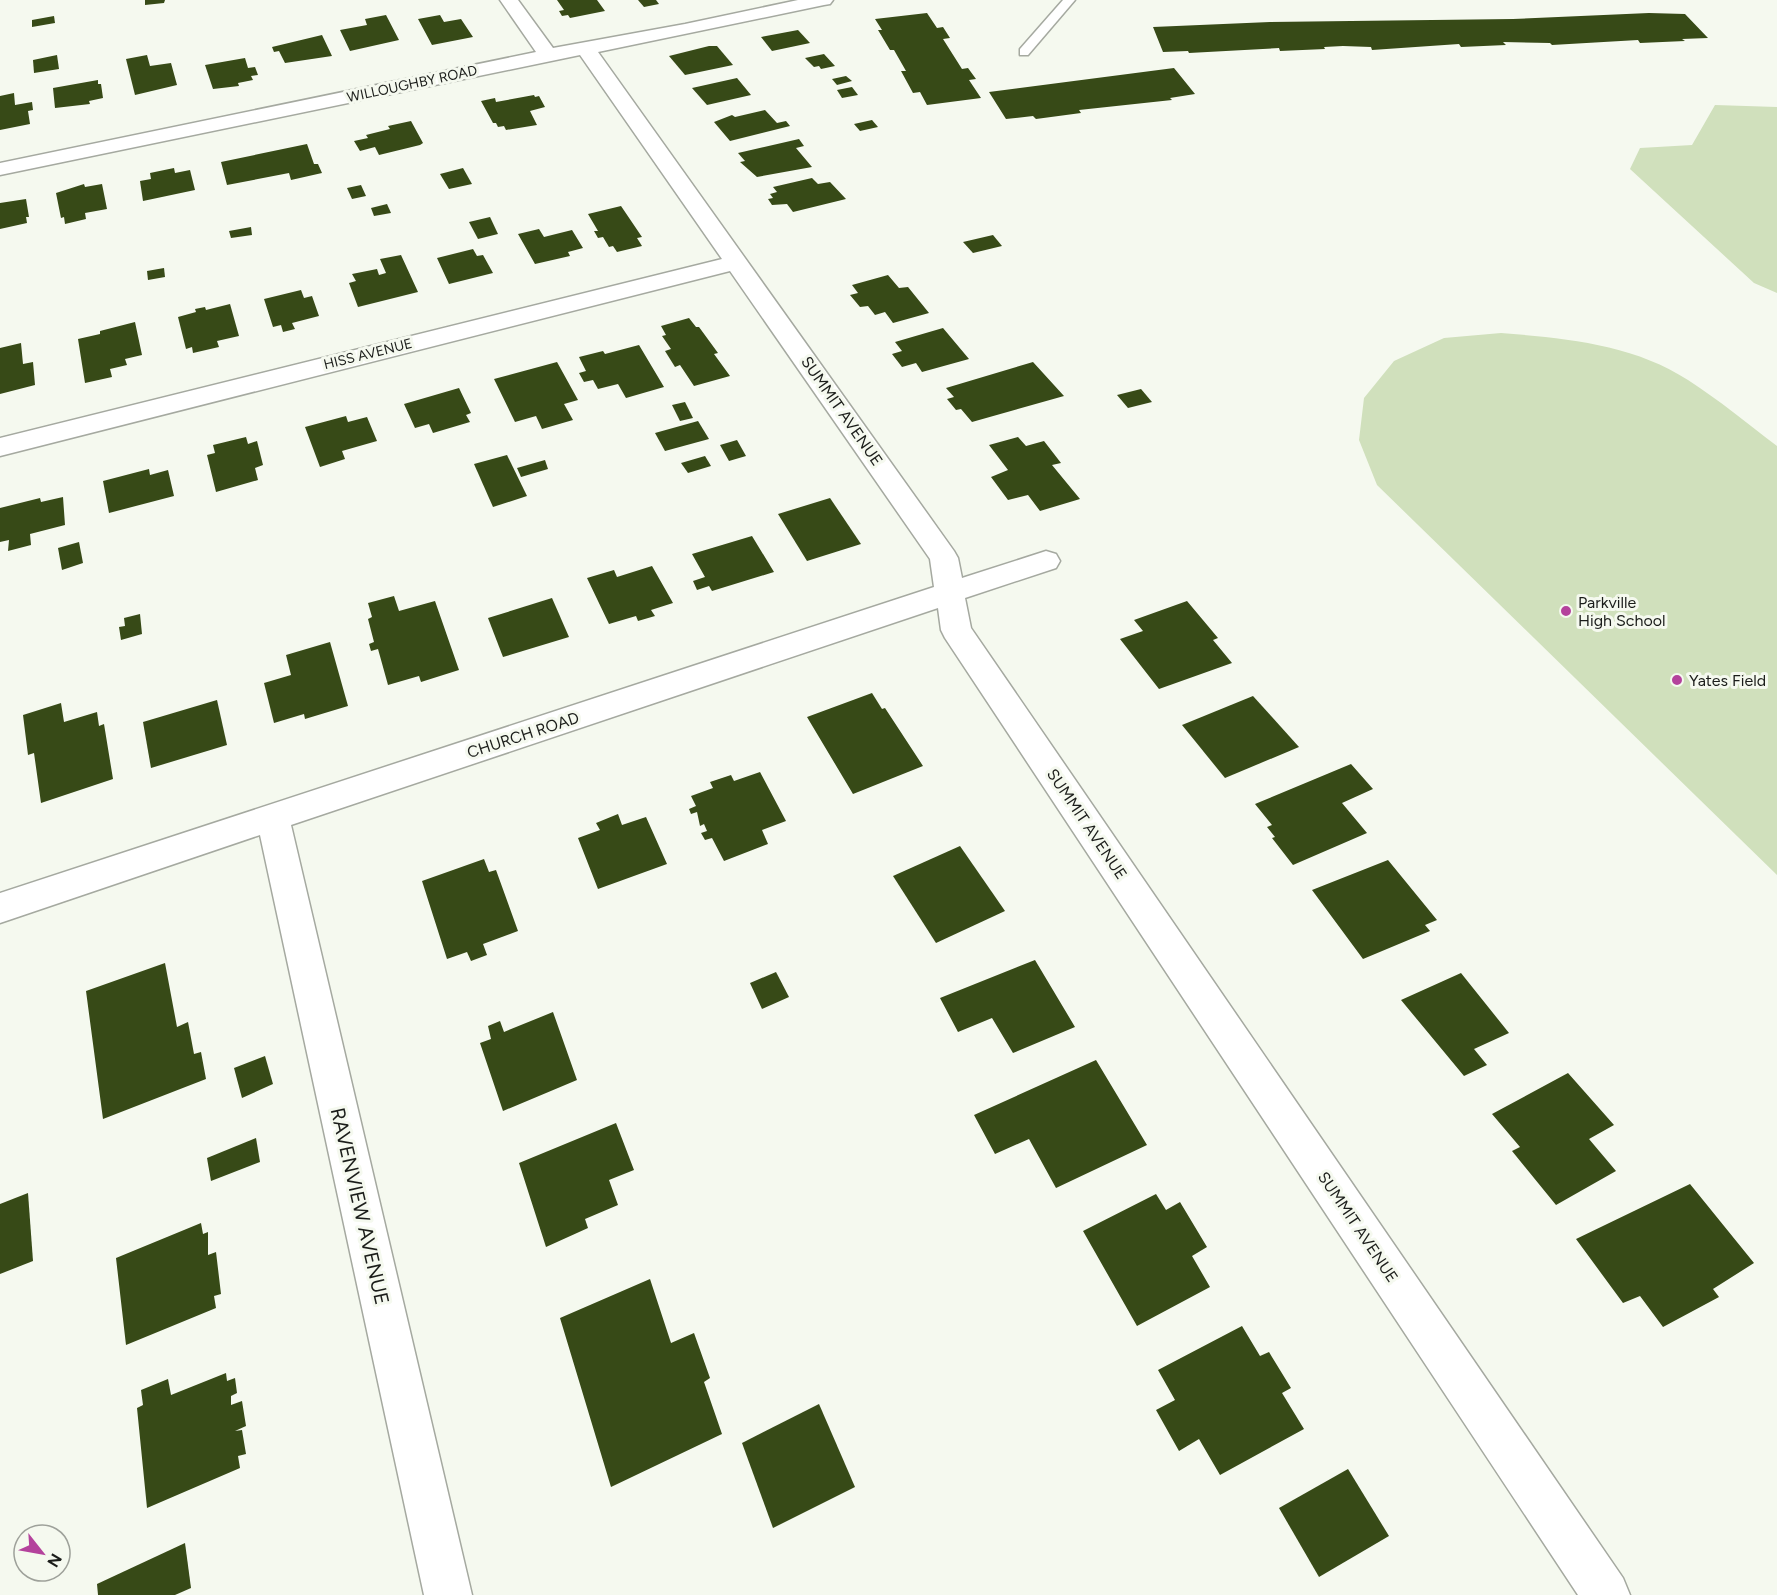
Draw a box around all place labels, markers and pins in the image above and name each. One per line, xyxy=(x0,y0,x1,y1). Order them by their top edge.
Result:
place label: Parkville High School xyxy=(1578,593,1666,630)
marker: Parkville High School xyxy=(1559,604,1573,618)
place label: Yates Field xyxy=(1689,671,1766,690)
marker: Yates Field xyxy=(1670,673,1684,687)

